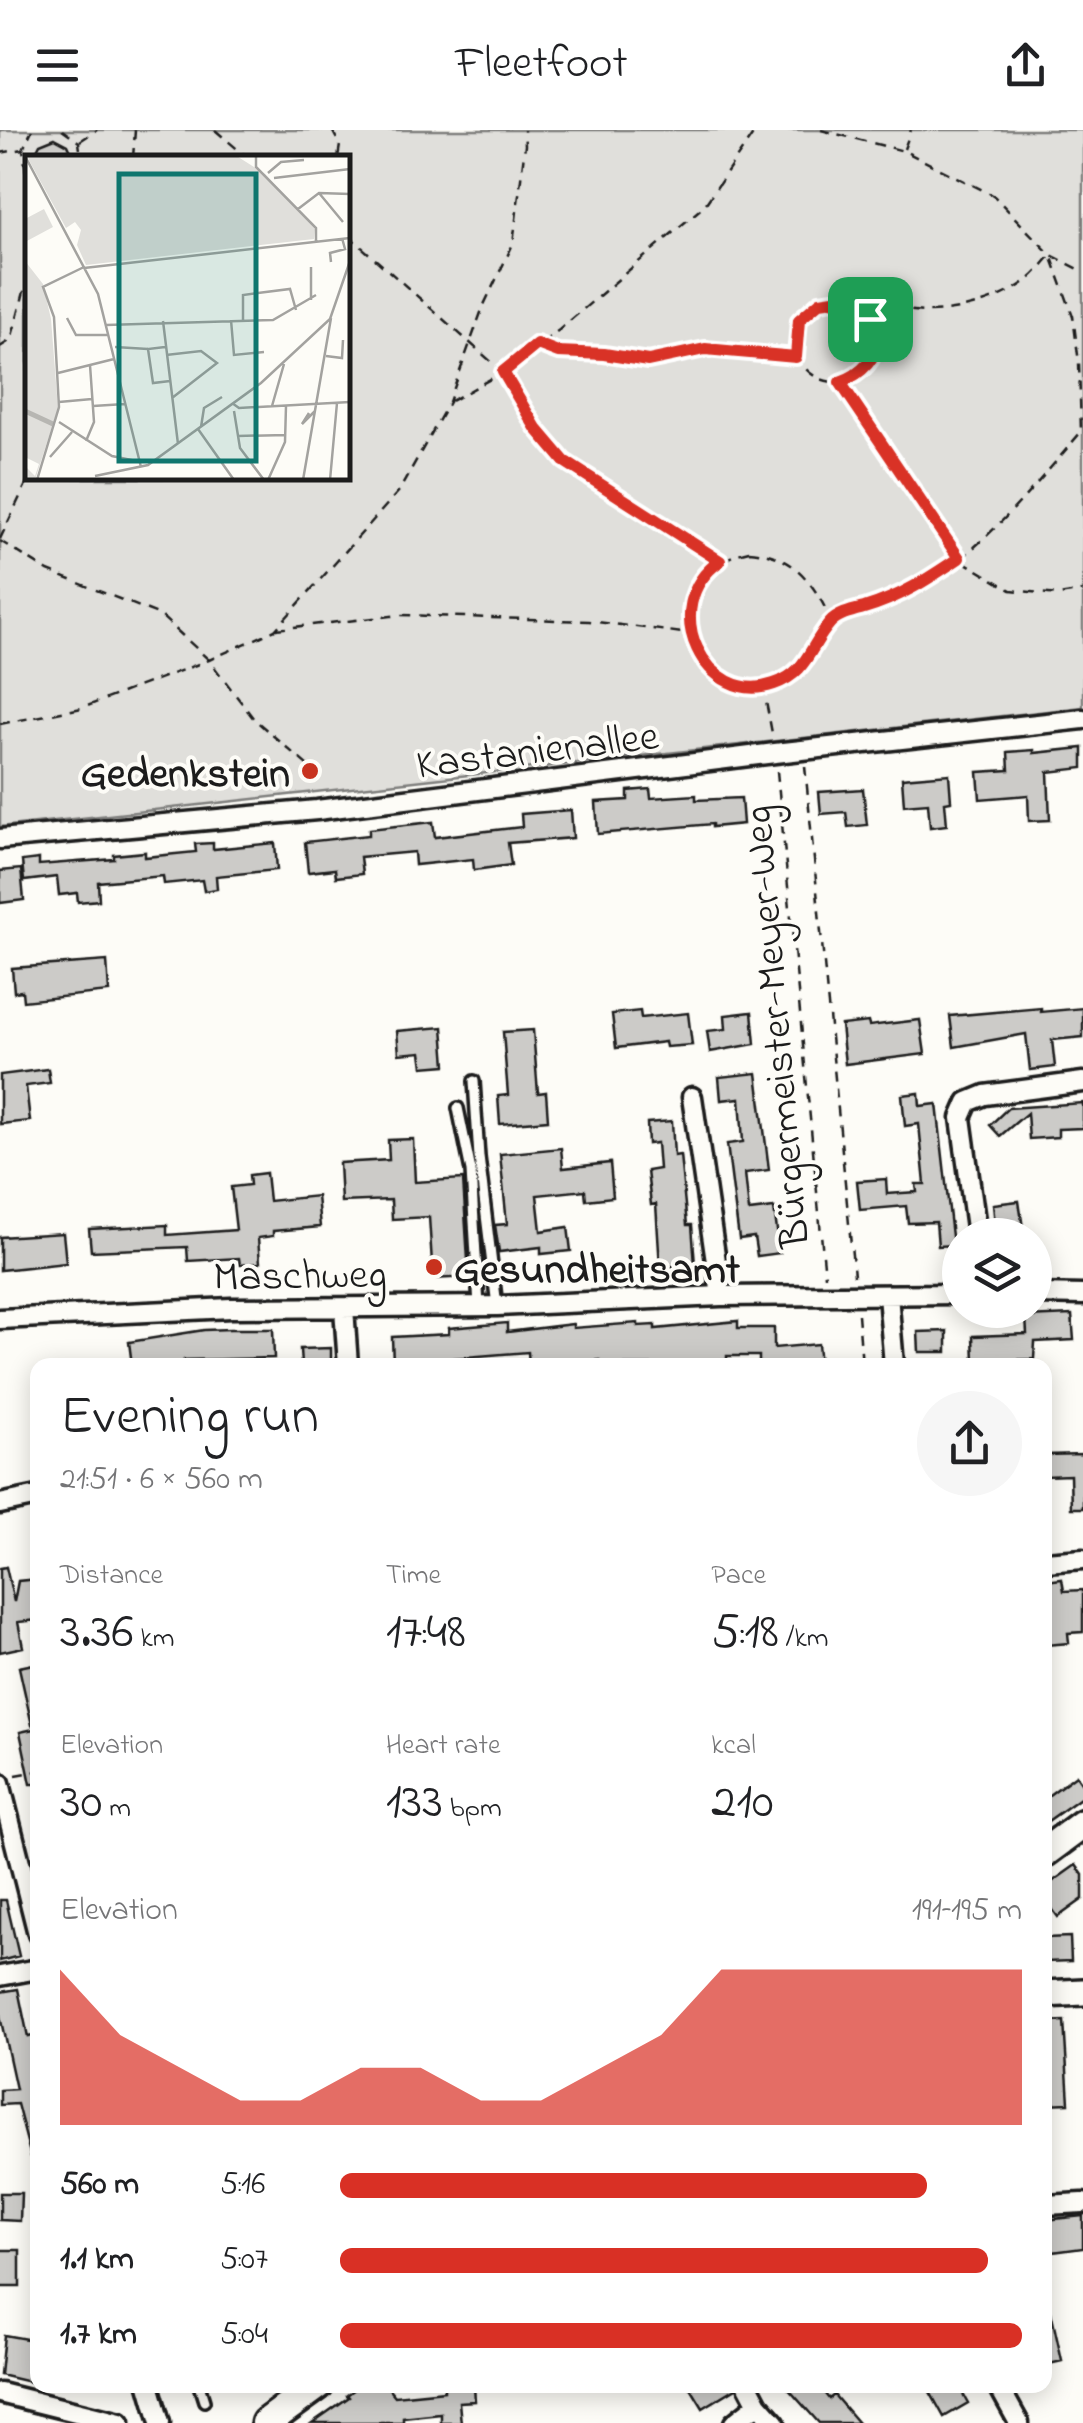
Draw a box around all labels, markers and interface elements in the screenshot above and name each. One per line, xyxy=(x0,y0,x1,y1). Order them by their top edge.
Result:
text: Fleetfoot xyxy=(455,32,628,98)
icon: menu xyxy=(30,38,85,93)
icon: share xyxy=(998,38,1053,93)
inset map xyxy=(25,155,350,480)
pin xyxy=(828,277,913,362)
icon: arrive xyxy=(843,292,898,347)
street label: Kastanienallee xyxy=(413,707,662,798)
place label: Gedenkstein xyxy=(81,745,290,806)
marker: Gedenkstein xyxy=(299,760,321,782)
street label: Bürgermeister-Meyer-Weg xyxy=(729,803,828,1251)
map controls xyxy=(942,1218,1052,1328)
button: layers xyxy=(942,1218,1052,1328)
place label: Gesundheitsamt xyxy=(454,1241,741,1302)
street label: Maschweg xyxy=(213,1245,387,1310)
marker: Gesundheitsamt xyxy=(423,1256,445,1278)
text: Evening run xyxy=(60,1379,319,1459)
button: share xyxy=(917,1391,1022,1496)
text: 21:51 · 6 × 560 m xyxy=(60,1457,263,1504)
text: Distance xyxy=(60,1556,163,1597)
text: Time xyxy=(386,1556,441,1597)
text: Pace xyxy=(711,1556,766,1597)
text: 3.36 xyxy=(60,1597,134,1670)
text: 17:48 xyxy=(386,1597,466,1670)
text: 5:18 xyxy=(711,1597,779,1670)
text: km xyxy=(134,1619,175,1660)
text: /km xyxy=(779,1619,829,1660)
text: Elevation xyxy=(60,1726,163,1767)
text: Heart rate xyxy=(386,1726,500,1767)
text: kcal xyxy=(711,1726,756,1767)
text: 30 xyxy=(60,1767,102,1840)
text: 133 xyxy=(386,1767,443,1840)
text: 210 xyxy=(711,1767,774,1840)
text: m xyxy=(102,1789,131,1830)
text: bpm xyxy=(443,1789,502,1830)
text: Elevation xyxy=(60,1888,178,1935)
text: 191–195 m xyxy=(912,1888,1022,1935)
text: 560 m xyxy=(60,2162,139,2209)
text: 5:16 xyxy=(220,2162,265,2209)
text: 1.1 km xyxy=(60,2237,134,2284)
text: 5:07 xyxy=(220,2237,268,2284)
text: 1.7 km xyxy=(60,2312,137,2359)
text: 5:04 xyxy=(220,2312,268,2359)

